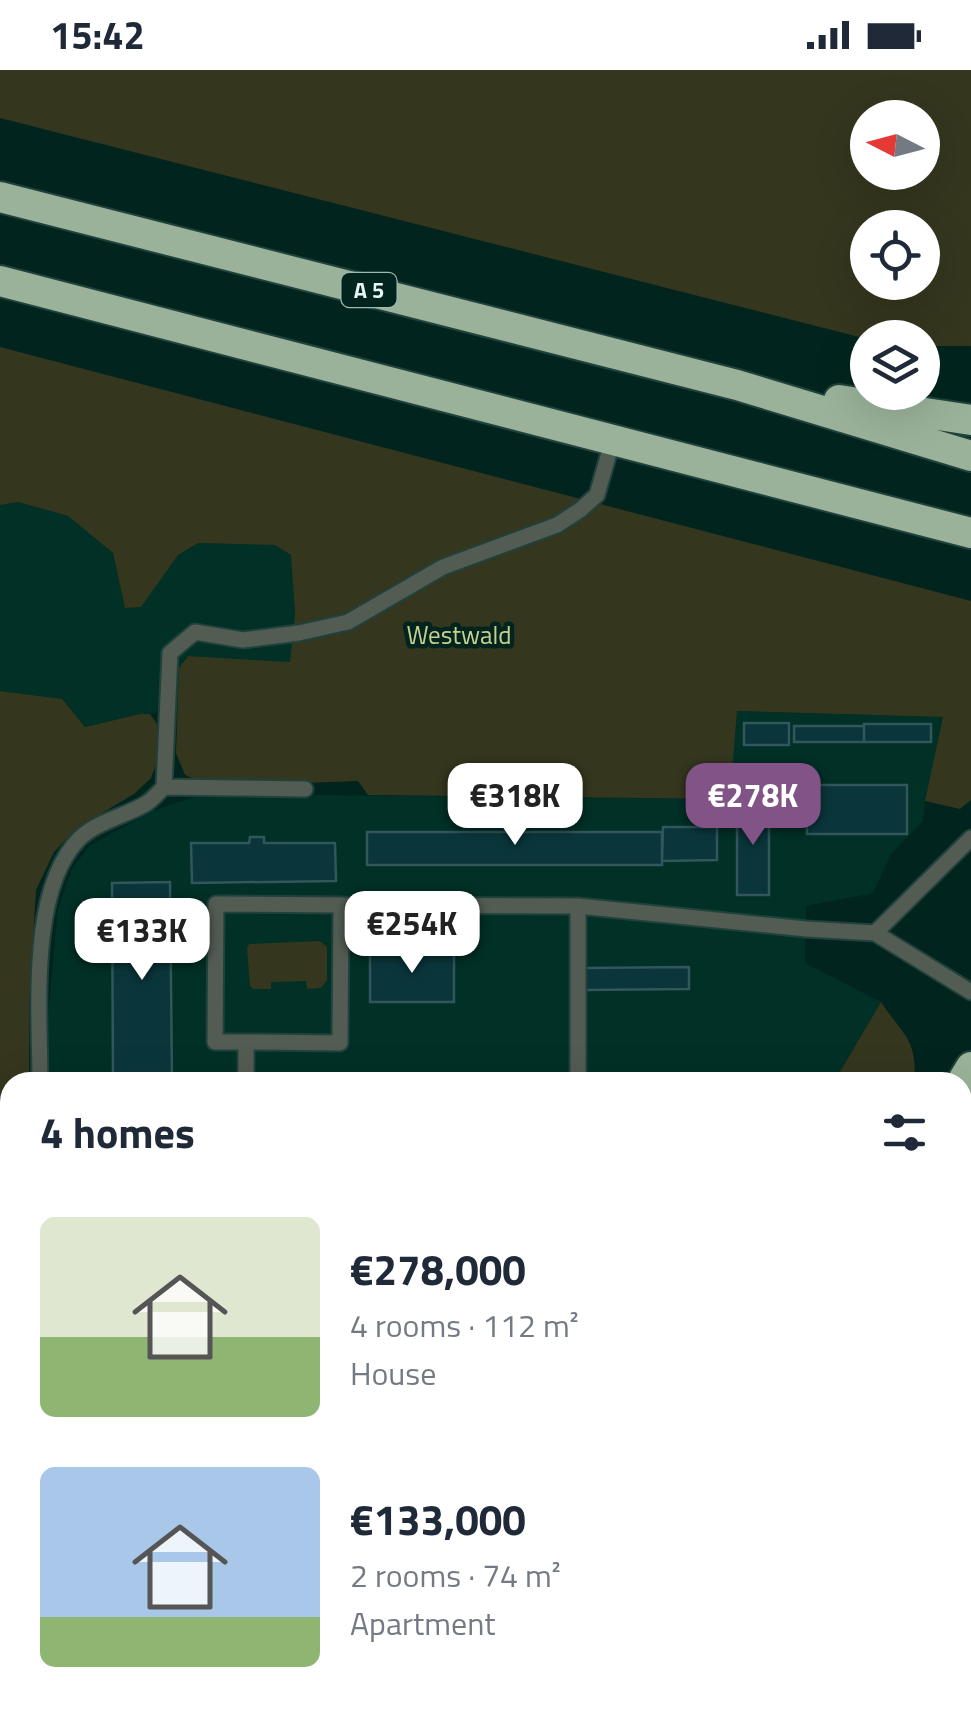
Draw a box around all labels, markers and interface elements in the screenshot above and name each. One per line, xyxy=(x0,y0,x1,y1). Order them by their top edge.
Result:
text: 15:42 xyxy=(50,6,145,64)
north arrow xyxy=(850,100,940,190)
map controls xyxy=(850,100,940,410)
button: locate xyxy=(850,210,940,300)
road number: A 5 xyxy=(342,273,396,307)
button: layers xyxy=(850,320,940,410)
park label: Westwald xyxy=(406,616,512,654)
pin: €318K xyxy=(445,763,585,848)
pin: €278K xyxy=(683,763,823,848)
text: €318K xyxy=(470,771,560,819)
text: €278K xyxy=(708,771,798,819)
pin: €254K xyxy=(342,891,482,976)
pin: €133K xyxy=(72,898,212,983)
text: €254K xyxy=(367,899,457,947)
text: €133K xyxy=(97,906,187,954)
text: 4 homes xyxy=(40,1100,195,1164)
icon: filters xyxy=(877,1105,932,1160)
text: €278,000 xyxy=(350,1237,526,1301)
icon: home xyxy=(120,1257,240,1377)
text: 4 rooms · 112 m² xyxy=(350,1301,579,1349)
text: House xyxy=(350,1349,436,1397)
text: €133,000 xyxy=(350,1487,526,1551)
icon: home xyxy=(120,1507,240,1627)
text: 2 rooms · 74 m² xyxy=(350,1551,561,1599)
text: Apartment xyxy=(350,1599,496,1647)

